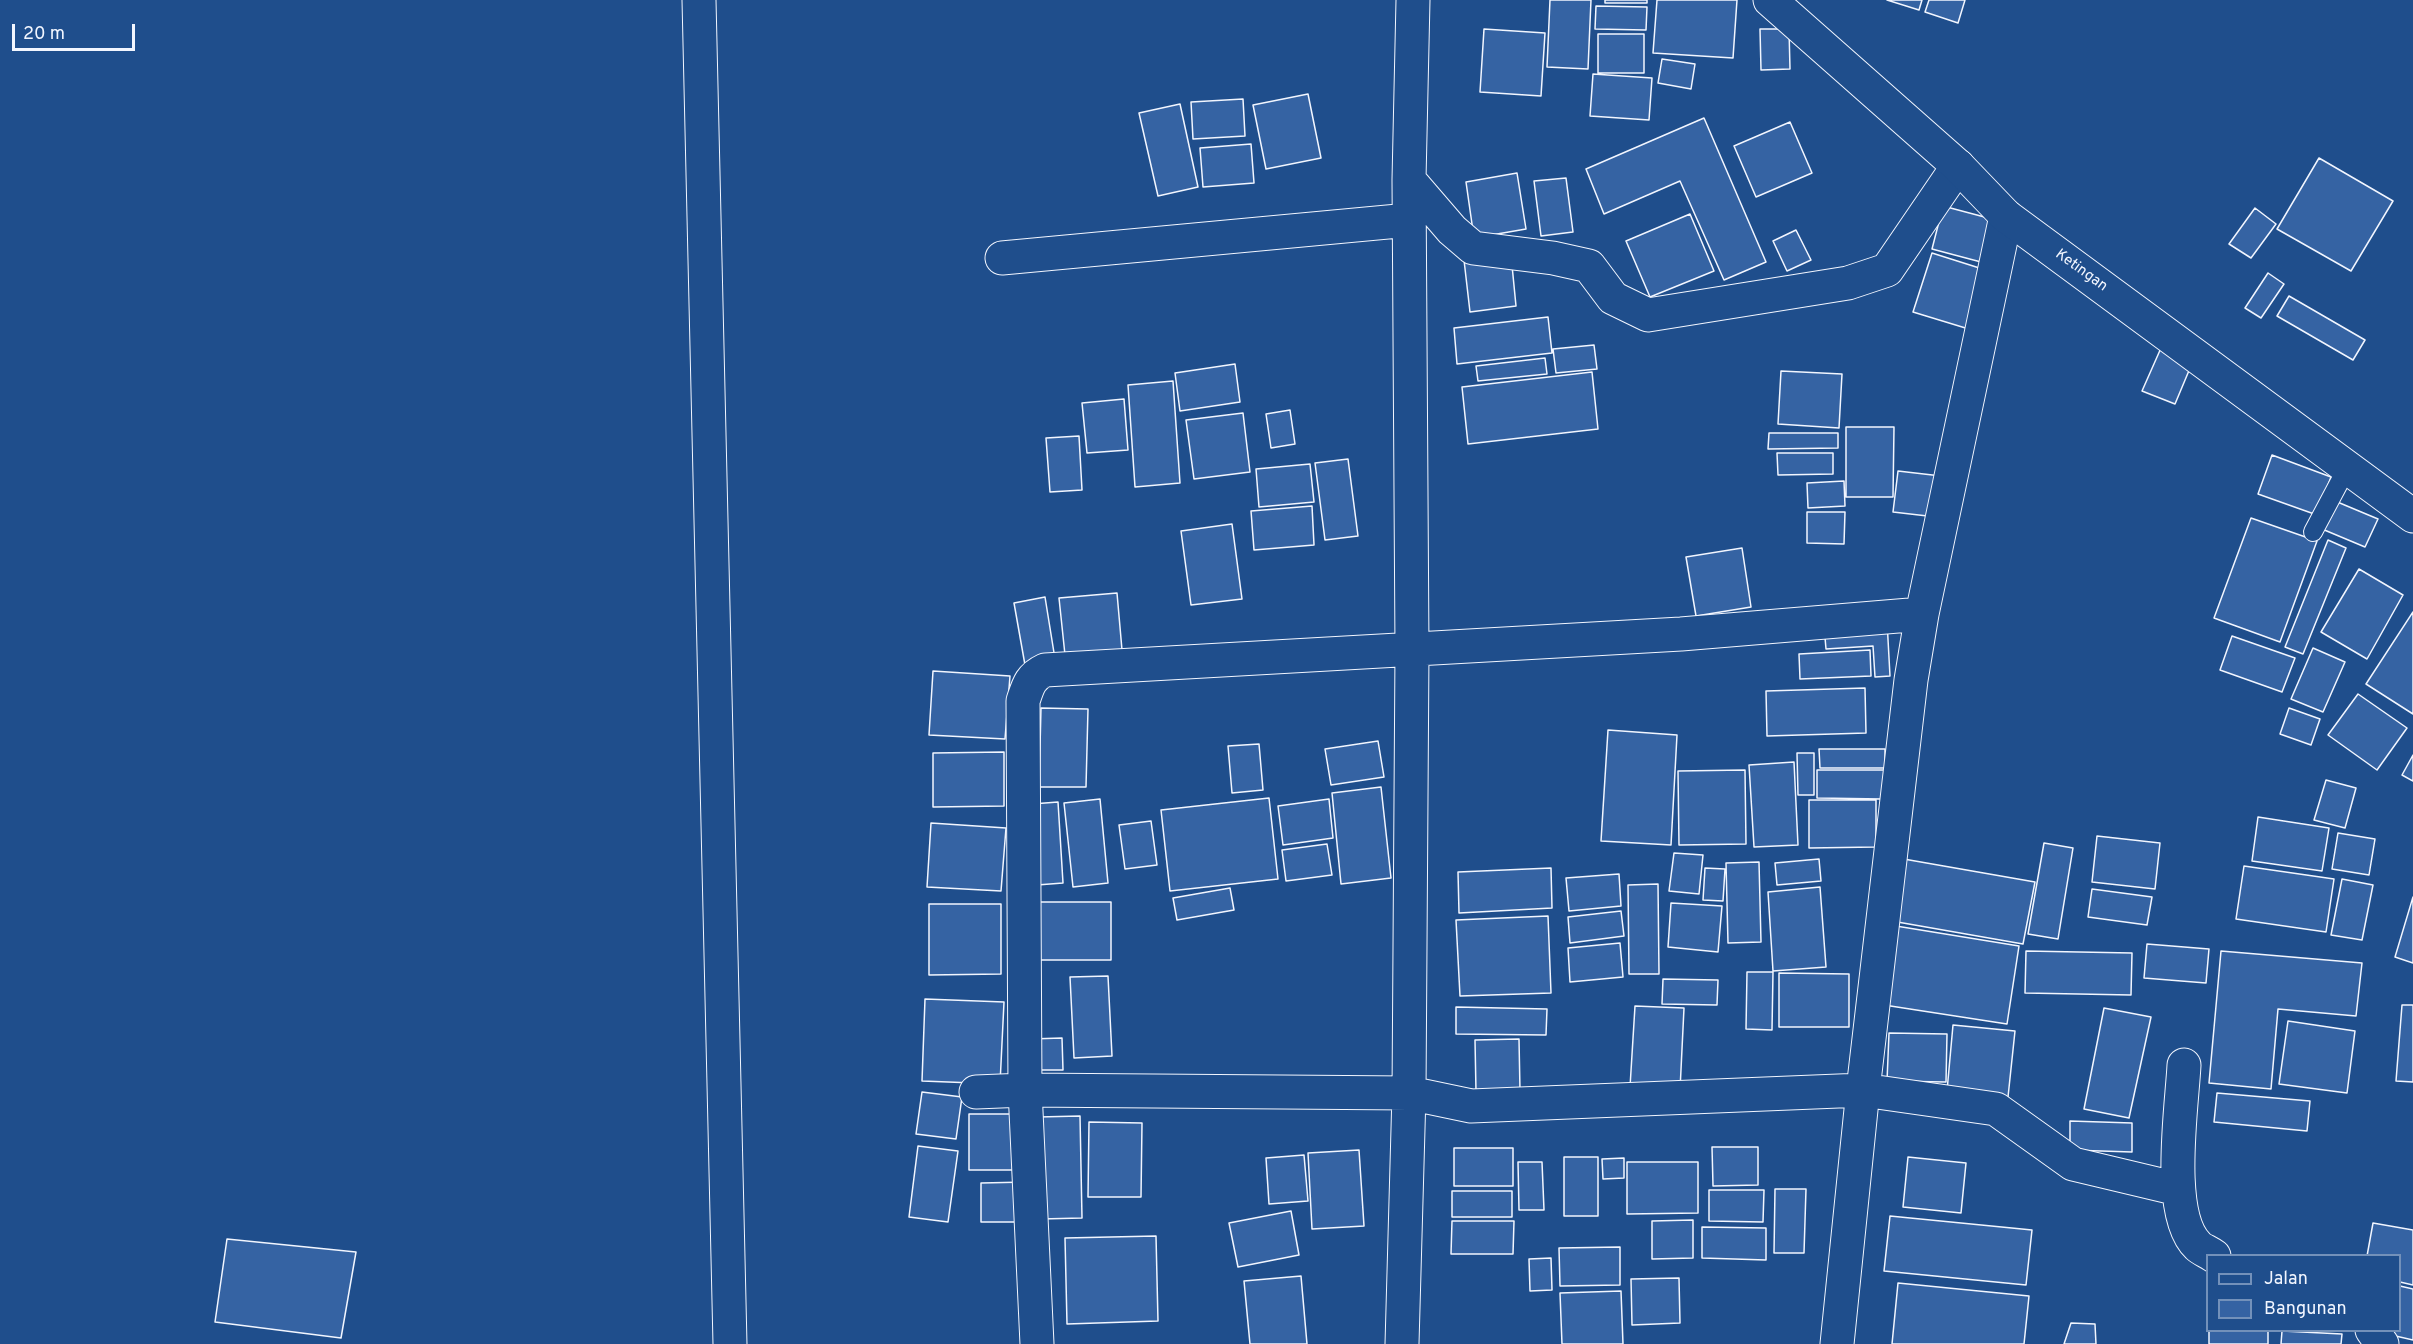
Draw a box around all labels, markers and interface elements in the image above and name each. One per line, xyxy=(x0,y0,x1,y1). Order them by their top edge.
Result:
scale bar xyxy=(15,12,138,50)
text: 20 m xyxy=(23,23,65,46)
street label: Ketingan xyxy=(2051,246,2111,296)
legend xyxy=(2206,1254,2401,1332)
text: Jalan xyxy=(2264,1268,2308,1291)
text: Bangunan xyxy=(2264,1298,2347,1321)

